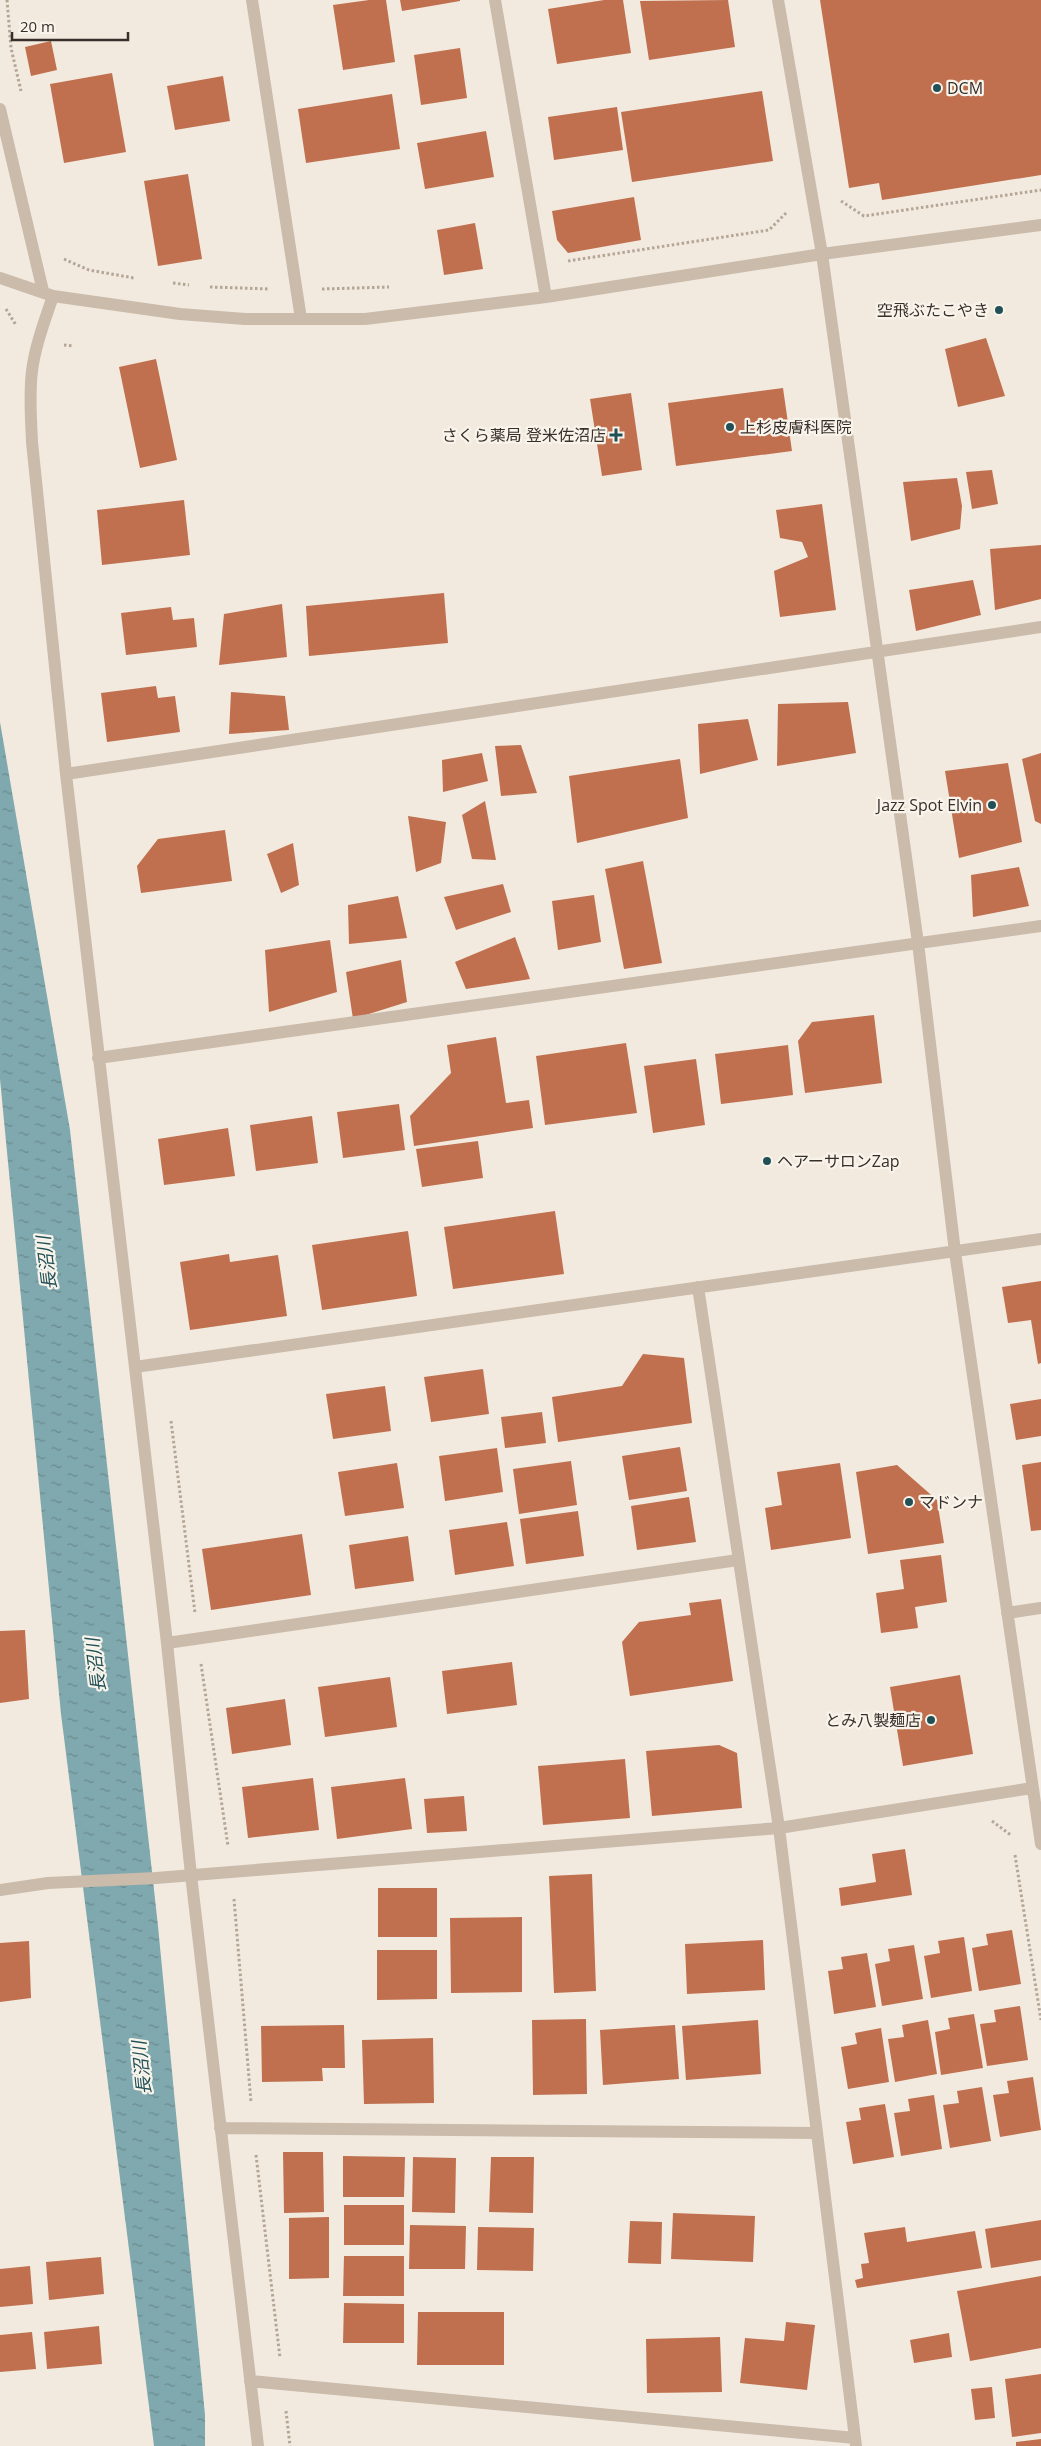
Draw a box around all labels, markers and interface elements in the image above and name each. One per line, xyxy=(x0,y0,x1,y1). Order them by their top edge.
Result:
scale bar xyxy=(12,10,129,42)
text: 20 m xyxy=(20,16,55,36)
place label: DCM xyxy=(947,77,983,99)
marker: DCM xyxy=(931,82,943,94)
place label: 空飛ぶたこやき xyxy=(877,299,989,321)
marker: 空飛ぶたこやき xyxy=(993,304,1005,316)
place label: 上杉皮膚科医院 xyxy=(740,416,852,438)
marker: 上杉皮膚科医院 xyxy=(724,421,736,433)
place label: さくら薬局 登米佐沼店 xyxy=(442,424,606,446)
marker: さくら薬局 登米佐沼店 xyxy=(610,429,622,441)
place label: Jazz Spot Elvin xyxy=(875,794,982,816)
marker: Jazz Spot Elvin xyxy=(986,799,998,811)
place label: ヘアーサロンZap xyxy=(777,1150,900,1172)
marker: ヘアーサロンZap xyxy=(761,1155,773,1167)
water label: 長沼川 xyxy=(31,1233,61,1291)
place label: マドンナ xyxy=(919,1491,983,1513)
marker: マドンナ xyxy=(903,1496,915,1508)
water label: 長沼川 xyxy=(80,1635,110,1693)
place label: とみ八製麺店 xyxy=(825,1709,921,1731)
marker: とみ八製麺店 xyxy=(925,1714,937,1726)
water label: 長沼川 xyxy=(126,2038,156,2096)

